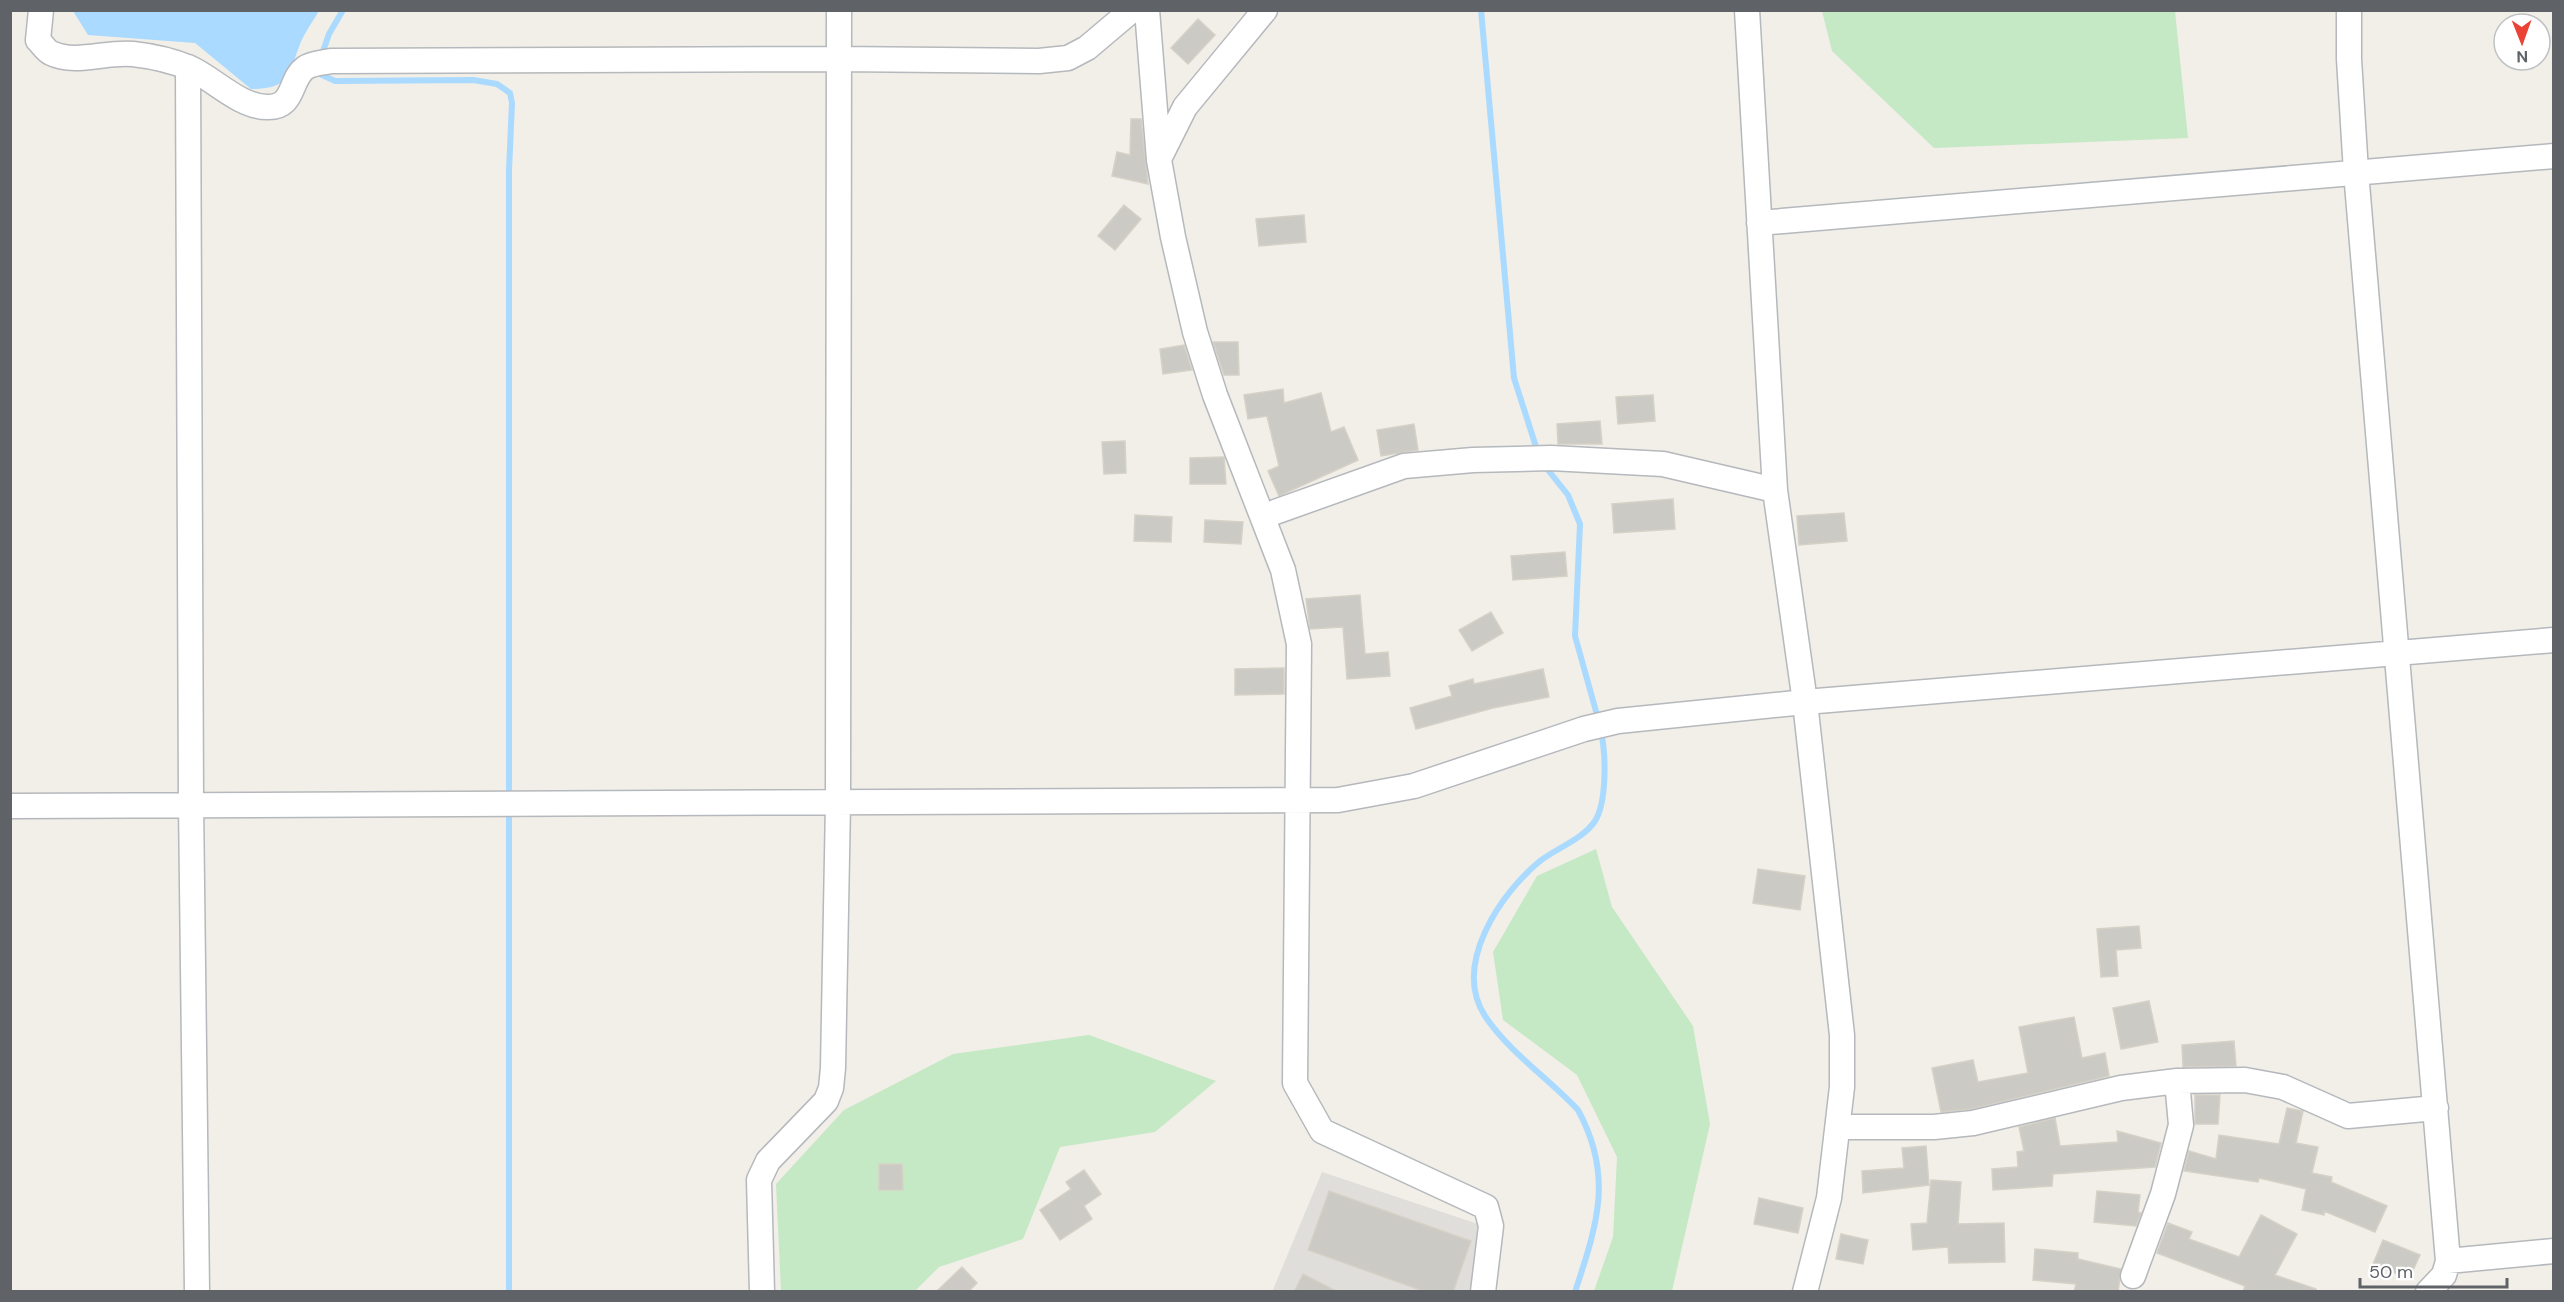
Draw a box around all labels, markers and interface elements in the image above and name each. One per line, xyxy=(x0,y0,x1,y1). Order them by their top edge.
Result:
north arrow xyxy=(2492,12,2552,72)
text: N xyxy=(2516,46,2528,67)
scale bar xyxy=(2360,1251,2507,1289)
text: 50 m xyxy=(2369,1260,2413,1284)

